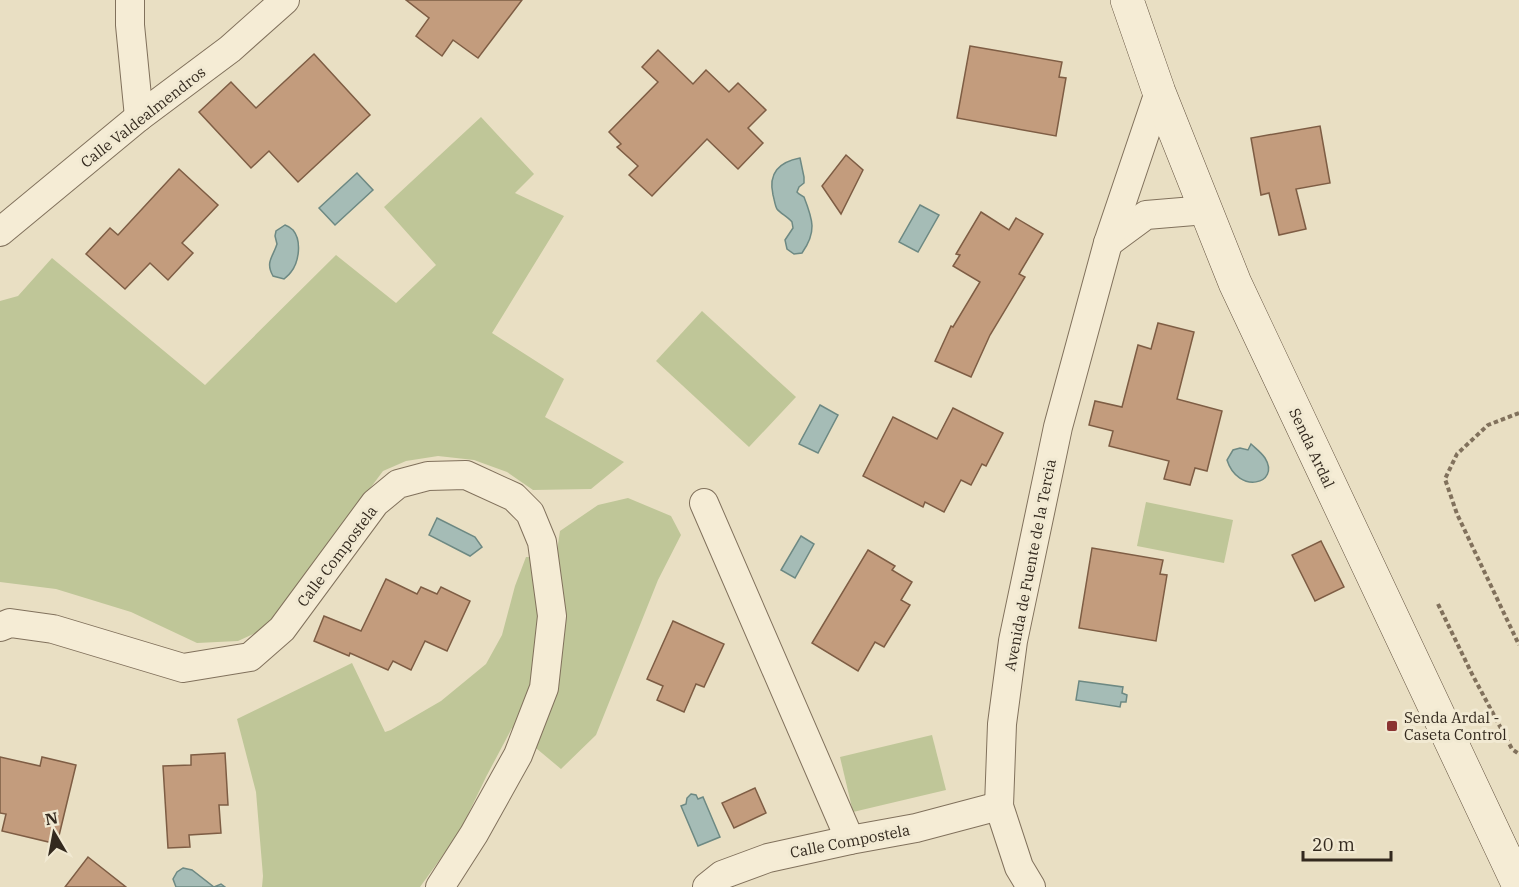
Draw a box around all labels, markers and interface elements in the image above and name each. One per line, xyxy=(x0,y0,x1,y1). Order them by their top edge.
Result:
street label: Calle Valdealmendros xyxy=(77,62,209,172)
street label: Senda Ardal xyxy=(1285,405,1339,491)
street label: Avenida de Fuente de la Tercia xyxy=(1000,457,1060,673)
street label: Calle Compostela xyxy=(293,502,381,610)
place label: Senda Ardal - Caseta Control xyxy=(1404,708,1507,744)
marker: Senda Ardal - Caseta Control xyxy=(1385,719,1399,733)
north arrow xyxy=(24,803,84,863)
text: N xyxy=(43,807,59,829)
street label: Calle Compostela xyxy=(788,820,912,862)
scale bar xyxy=(1303,824,1392,862)
text: 20 m xyxy=(1312,833,1355,856)

